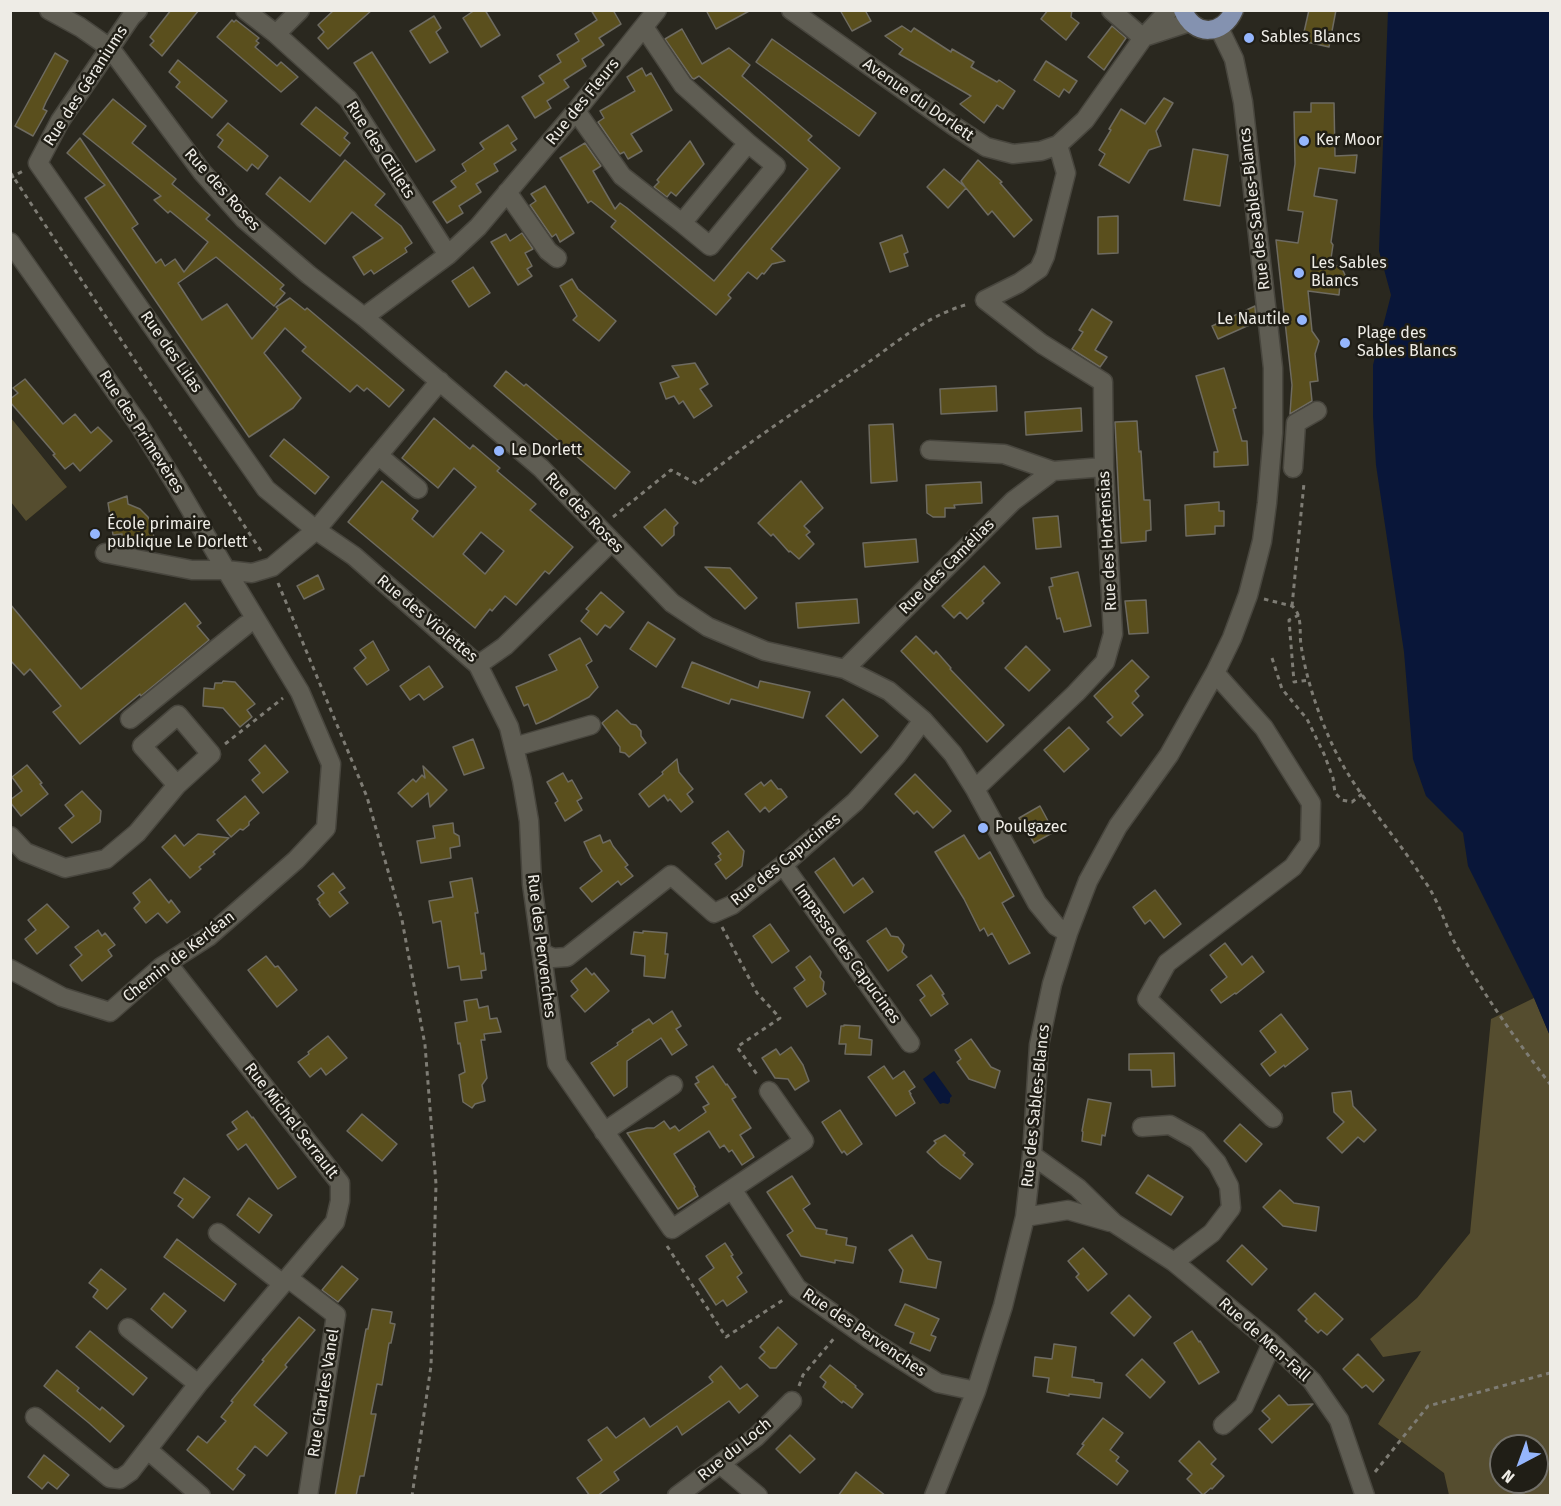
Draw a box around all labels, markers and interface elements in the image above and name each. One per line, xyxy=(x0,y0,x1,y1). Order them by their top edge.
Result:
street label: Rue des Géraniums xyxy=(40,22,132,150)
place label: Sables Blancs xyxy=(1261,28,1361,48)
marker: Sables Blancs xyxy=(1242,31,1256,45)
street label: Rue des Fleurs xyxy=(542,55,624,149)
street label: Avenue du Dorlett xyxy=(859,55,977,145)
street label: Rue des Œillets xyxy=(341,98,419,202)
street label: Rue des Sables-Blancs xyxy=(1236,127,1274,291)
place label: Ker Moor xyxy=(1316,131,1382,151)
marker: Ker Moor xyxy=(1297,134,1311,148)
street label: Rue des Roses xyxy=(180,145,264,235)
place label: Les Sables Blancs xyxy=(1311,254,1387,292)
marker: Les Sables Blancs xyxy=(1292,266,1306,280)
street label: Rue des Lilas xyxy=(136,308,206,396)
place label: Le Nautile xyxy=(1217,310,1290,330)
marker: Le Nautile xyxy=(1295,313,1309,327)
place label: Plage des Sables Blancs xyxy=(1357,324,1457,362)
marker: Plage des Sables Blancs xyxy=(1338,336,1352,350)
street label: Rue des Primevères xyxy=(94,367,188,497)
place label: Le Dorlett xyxy=(511,441,582,461)
marker: Le Dorlett xyxy=(492,444,506,458)
street label: Rue des Roses xyxy=(541,469,627,557)
street label: Rue des Hortensias xyxy=(1095,471,1121,611)
place label: École primaire publique Le Dorlett xyxy=(107,515,248,553)
street label: Rue des Camélias xyxy=(895,515,999,619)
marker: École primaire publique Le Dorlett xyxy=(88,527,102,541)
street label: Rue des Violettes xyxy=(373,571,481,667)
street label: Rue des Capucines xyxy=(727,810,845,910)
place label: Poulgazec xyxy=(995,818,1067,838)
marker: Poulgazec xyxy=(976,821,990,835)
street label: Rue des Pervenches xyxy=(523,873,559,1019)
street label: Impasse des Capucines xyxy=(790,880,904,1028)
street label: Chemin de Kerléan xyxy=(119,907,239,1007)
street label: Rue des Sables-Blancs xyxy=(1018,1024,1054,1188)
street label: Rue Michel Serrault xyxy=(240,1059,342,1183)
street label: Rue des Pervenches xyxy=(799,1285,929,1381)
street label: Rue de Men-Fall xyxy=(1214,1294,1314,1386)
street label: Rue Charles Vanel xyxy=(304,1327,344,1459)
street label: Rue du Loch xyxy=(694,1415,776,1485)
north arrow xyxy=(1489,1434,1549,1494)
text: N xyxy=(1498,1466,1518,1487)

